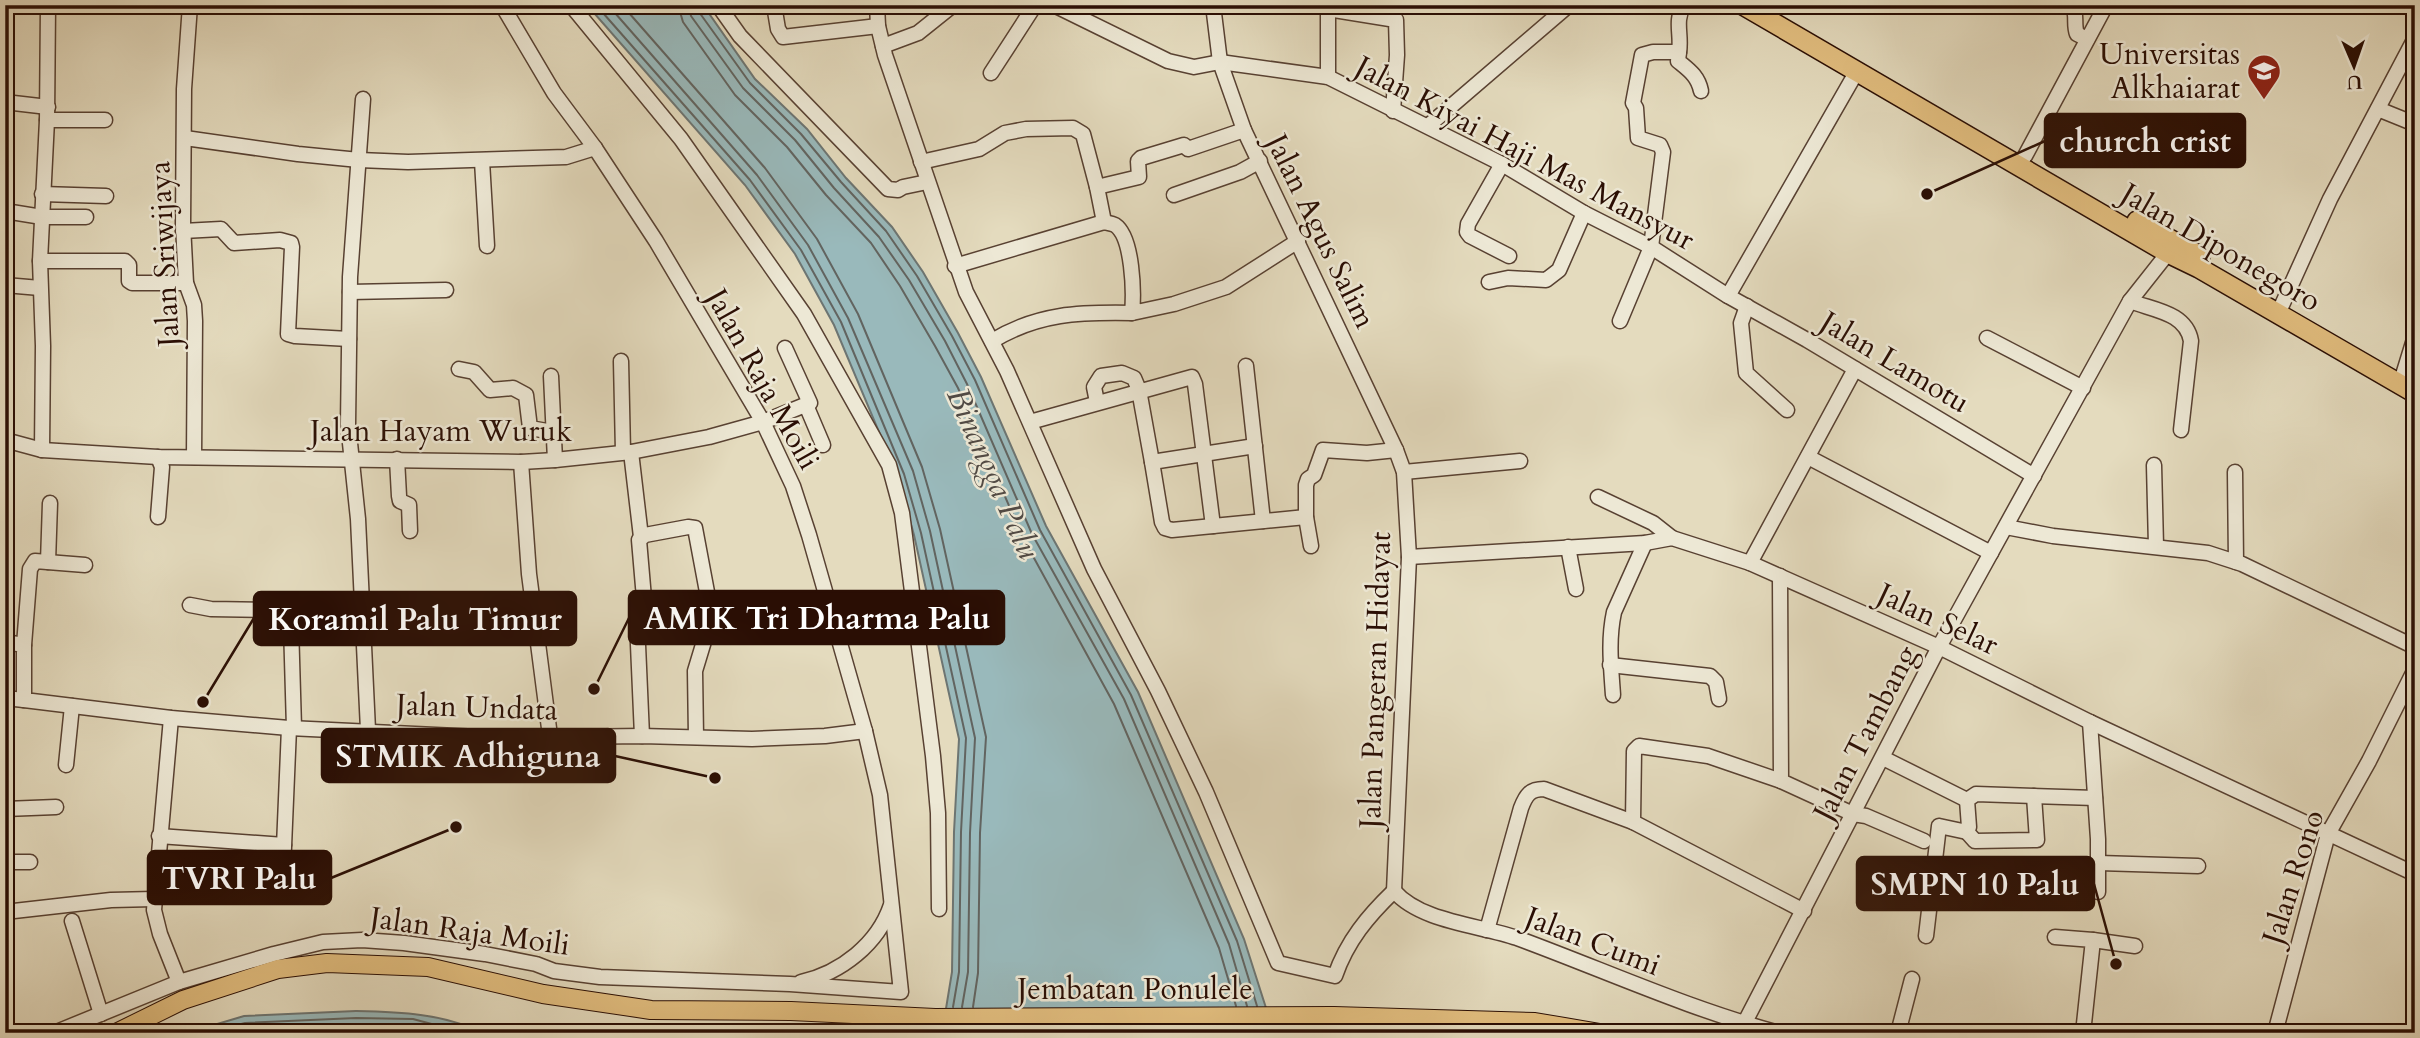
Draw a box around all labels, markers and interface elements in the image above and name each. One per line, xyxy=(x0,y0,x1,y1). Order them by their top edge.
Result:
north arrow xyxy=(2318,32,2388,102)
place label: Universitas Alkhaiarat xyxy=(2099,34,2241,109)
street label: Jalan Kiyai Haji Mas Mansyur xyxy=(1344,45,1702,260)
school or university icon: Universitas Alkhaiarat xyxy=(2245,52,2283,101)
text: U xyxy=(2346,69,2363,95)
callout: church crist xyxy=(2045,114,2245,167)
text: church crist xyxy=(2059,120,2231,164)
street label: Jalan Agus Salim xyxy=(1254,124,1385,336)
street label: Jalan Sriwijaya xyxy=(139,160,190,352)
street label: Jalan Diponegoro xyxy=(2110,172,2328,321)
street label: Jalan Raja Moili xyxy=(694,278,829,477)
street label: Jalan Lamotu xyxy=(1809,300,1977,423)
water label: Binangga Palu xyxy=(936,381,1051,566)
street label: Jalan Hayam Wuruk xyxy=(306,411,572,452)
street label: Jalan Pangeran Hidayat xyxy=(1350,530,1401,833)
street label: Jalan Selar xyxy=(1867,572,2005,665)
callout: AMIK Tri Dharma Palu xyxy=(629,591,1004,644)
callout: Koramil Palu Timur xyxy=(254,592,576,645)
text: AMIK Tri Dharma Palu xyxy=(643,597,991,641)
text: Koramil Palu Timur xyxy=(268,598,562,642)
street label: Jalan Tambang xyxy=(1802,638,1927,832)
street label: Jalan Undata xyxy=(391,684,559,731)
callout: STMIK Adhiguna xyxy=(322,729,615,782)
text: STMIK Adhiguna xyxy=(335,735,601,779)
street label: Jalan Rono xyxy=(2251,805,2334,953)
callout: TVRI Palu xyxy=(148,851,331,904)
text: TVRI Palu xyxy=(161,857,317,901)
callout: SMPN 10 Palu xyxy=(1857,857,2094,910)
text: SMPN 10 Palu xyxy=(1871,863,2079,907)
street label: Jalan Cumi xyxy=(1515,895,1666,986)
street label: Jalan Raja Moili xyxy=(364,897,572,966)
street label: Jembatan Ponulele xyxy=(1013,969,1253,1010)

